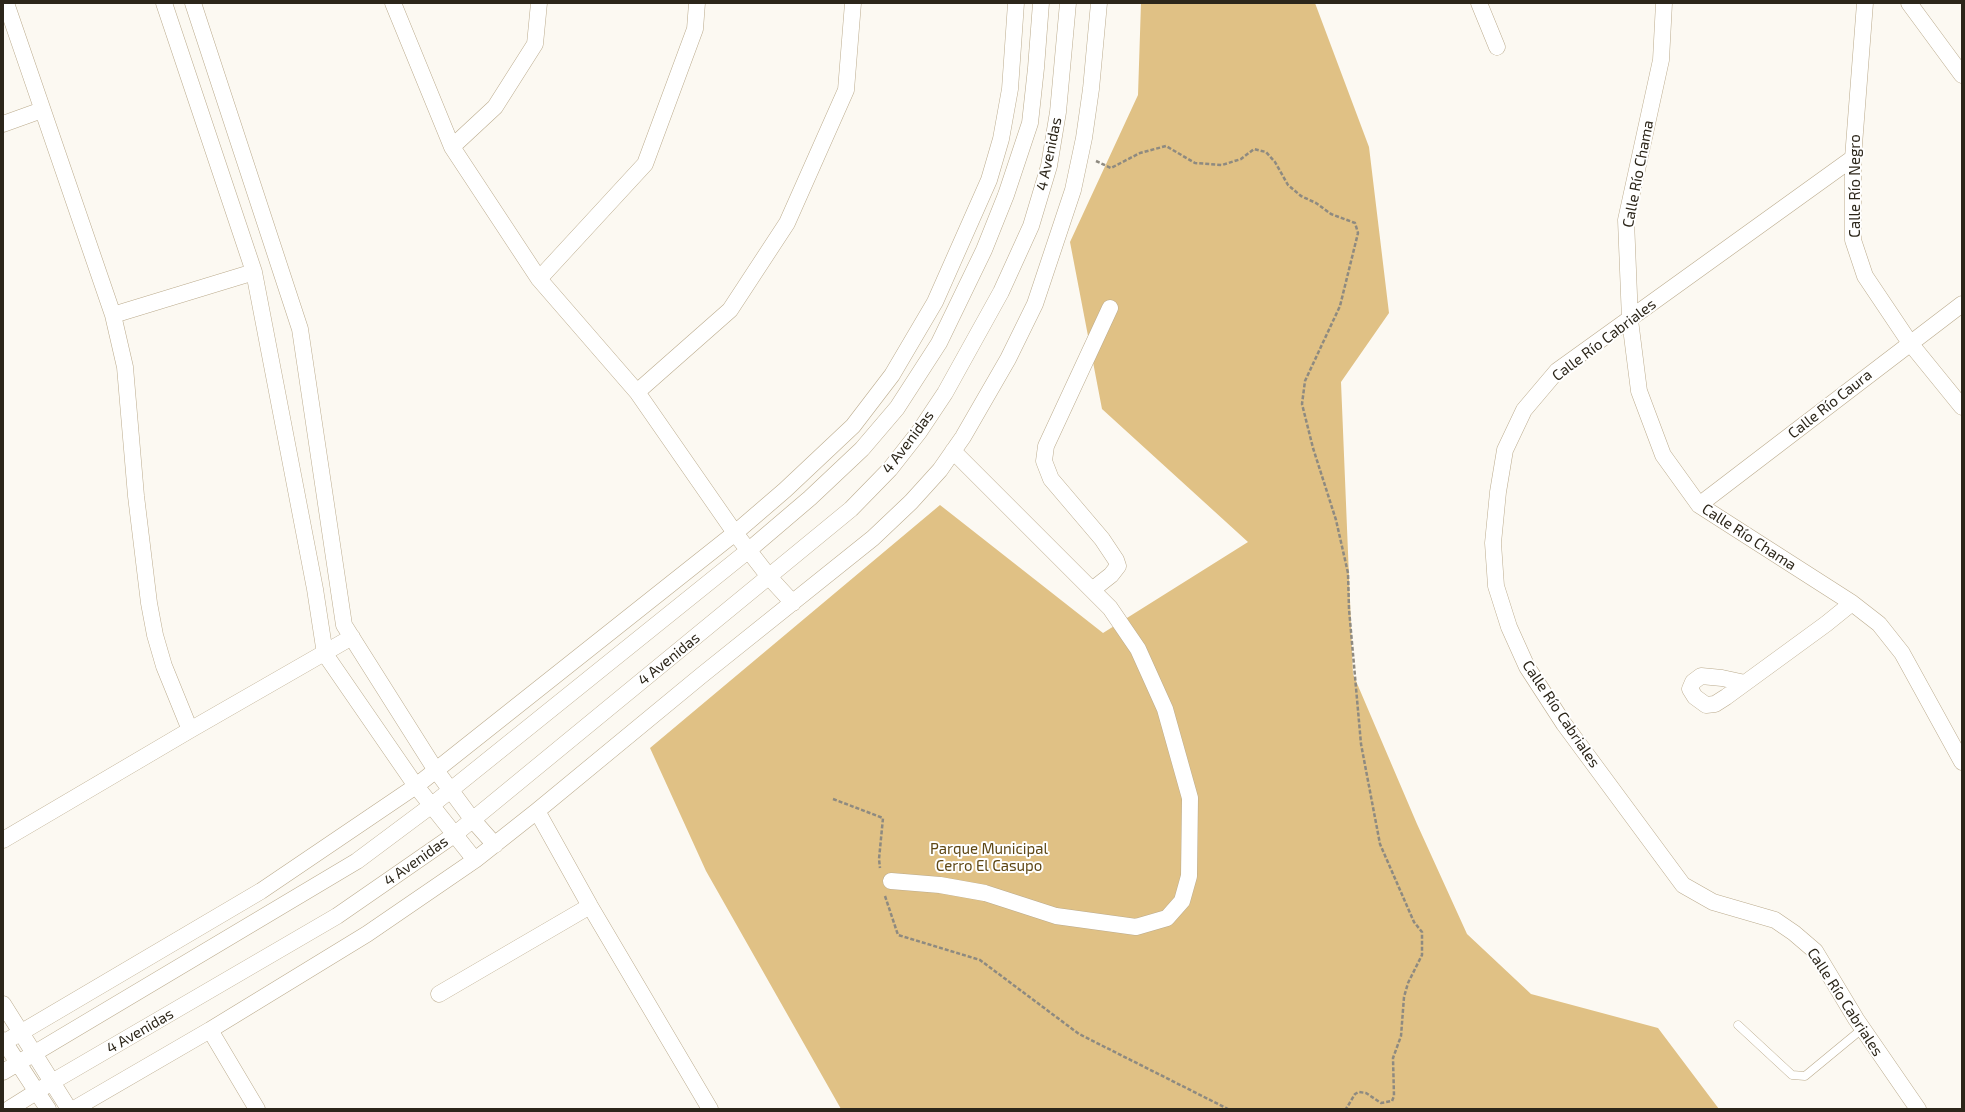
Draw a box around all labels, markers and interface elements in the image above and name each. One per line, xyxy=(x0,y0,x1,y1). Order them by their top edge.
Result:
street label: 4 Avenidas xyxy=(1032,116,1066,192)
street label: Calle Río Chama xyxy=(1619,119,1657,229)
street label: Calle Río Negro xyxy=(1846,134,1864,238)
street label: Calle Río Cabriales xyxy=(1549,295,1659,385)
street label: Calle Río Caura xyxy=(1784,366,1876,442)
street label: 4 Avenidas xyxy=(878,407,938,477)
street label: Calle Río Chama xyxy=(1698,500,1800,574)
street label: 4 Avenidas xyxy=(634,629,704,689)
street label: Calle Río Cabriales xyxy=(1518,657,1604,771)
street label: 4 Avenidas xyxy=(380,832,452,890)
park label: Parque Municipal Cerro El Casupo xyxy=(930,840,1048,875)
street label: Calle Río Cabriales xyxy=(1803,945,1887,1059)
street label: 4 Avenidas xyxy=(103,1005,177,1057)

